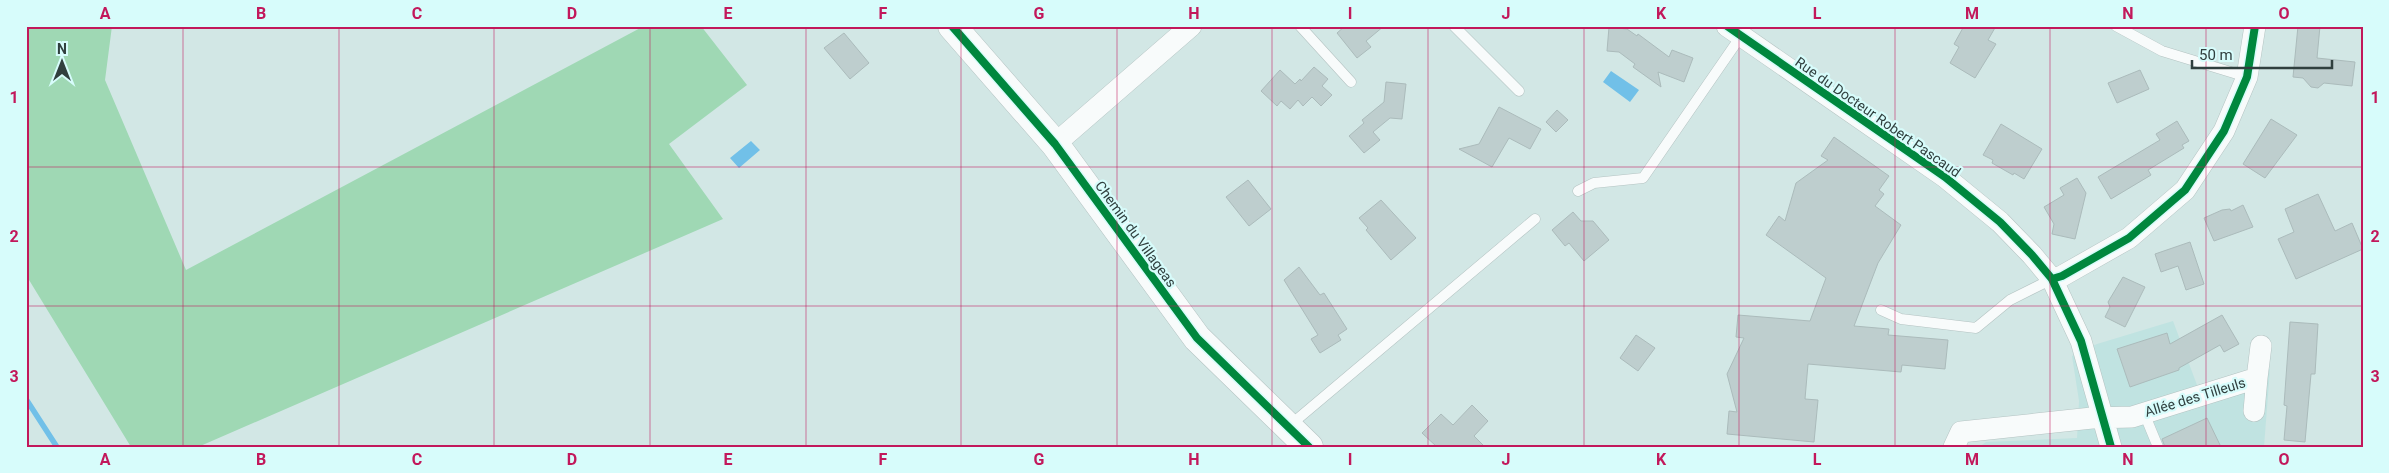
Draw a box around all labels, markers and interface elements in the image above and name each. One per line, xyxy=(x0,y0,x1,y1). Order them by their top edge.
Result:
text: A xyxy=(100,4,111,23)
text: B xyxy=(256,4,266,23)
text: C xyxy=(412,4,422,23)
text: D xyxy=(567,4,577,23)
text: E xyxy=(724,4,733,23)
text: F xyxy=(879,4,888,23)
text: G xyxy=(1034,4,1045,23)
text: H xyxy=(1188,4,1200,23)
text: I xyxy=(1348,4,1352,23)
text: J xyxy=(1502,4,1510,23)
text: K xyxy=(1656,4,1667,23)
text: L xyxy=(1813,4,1822,23)
text: M xyxy=(1965,4,1979,23)
text: N xyxy=(2122,4,2134,23)
text: O xyxy=(2278,4,2290,23)
north arrow xyxy=(38,38,88,88)
scale bar xyxy=(2192,38,2332,70)
text: N xyxy=(57,41,67,57)
text: 50 m xyxy=(2199,46,2233,64)
street label: Rue du Docteur Robert Pascaud xyxy=(1792,54,1964,180)
text: 1 xyxy=(9,88,19,107)
text: 1 xyxy=(2370,88,2380,107)
street label: Chemin du Villageas xyxy=(1092,178,1180,290)
text: 2 xyxy=(9,227,19,246)
text: 2 xyxy=(2370,227,2380,246)
text: 3 xyxy=(9,367,19,386)
text: 3 xyxy=(2370,367,2380,386)
street label: Allée des Tilleuls xyxy=(2143,374,2247,420)
text: A xyxy=(100,450,111,469)
text: B xyxy=(256,450,266,469)
text: C xyxy=(412,450,422,469)
text: D xyxy=(567,450,577,469)
text: E xyxy=(724,450,733,469)
text: F xyxy=(879,450,888,469)
text: G xyxy=(1034,450,1045,469)
text: H xyxy=(1188,450,1200,469)
text: I xyxy=(1348,450,1352,469)
text: J xyxy=(1502,450,1510,469)
text: K xyxy=(1656,450,1667,469)
text: L xyxy=(1813,450,1822,469)
text: M xyxy=(1965,450,1979,469)
text: N xyxy=(2122,450,2134,469)
text: O xyxy=(2278,450,2290,469)

